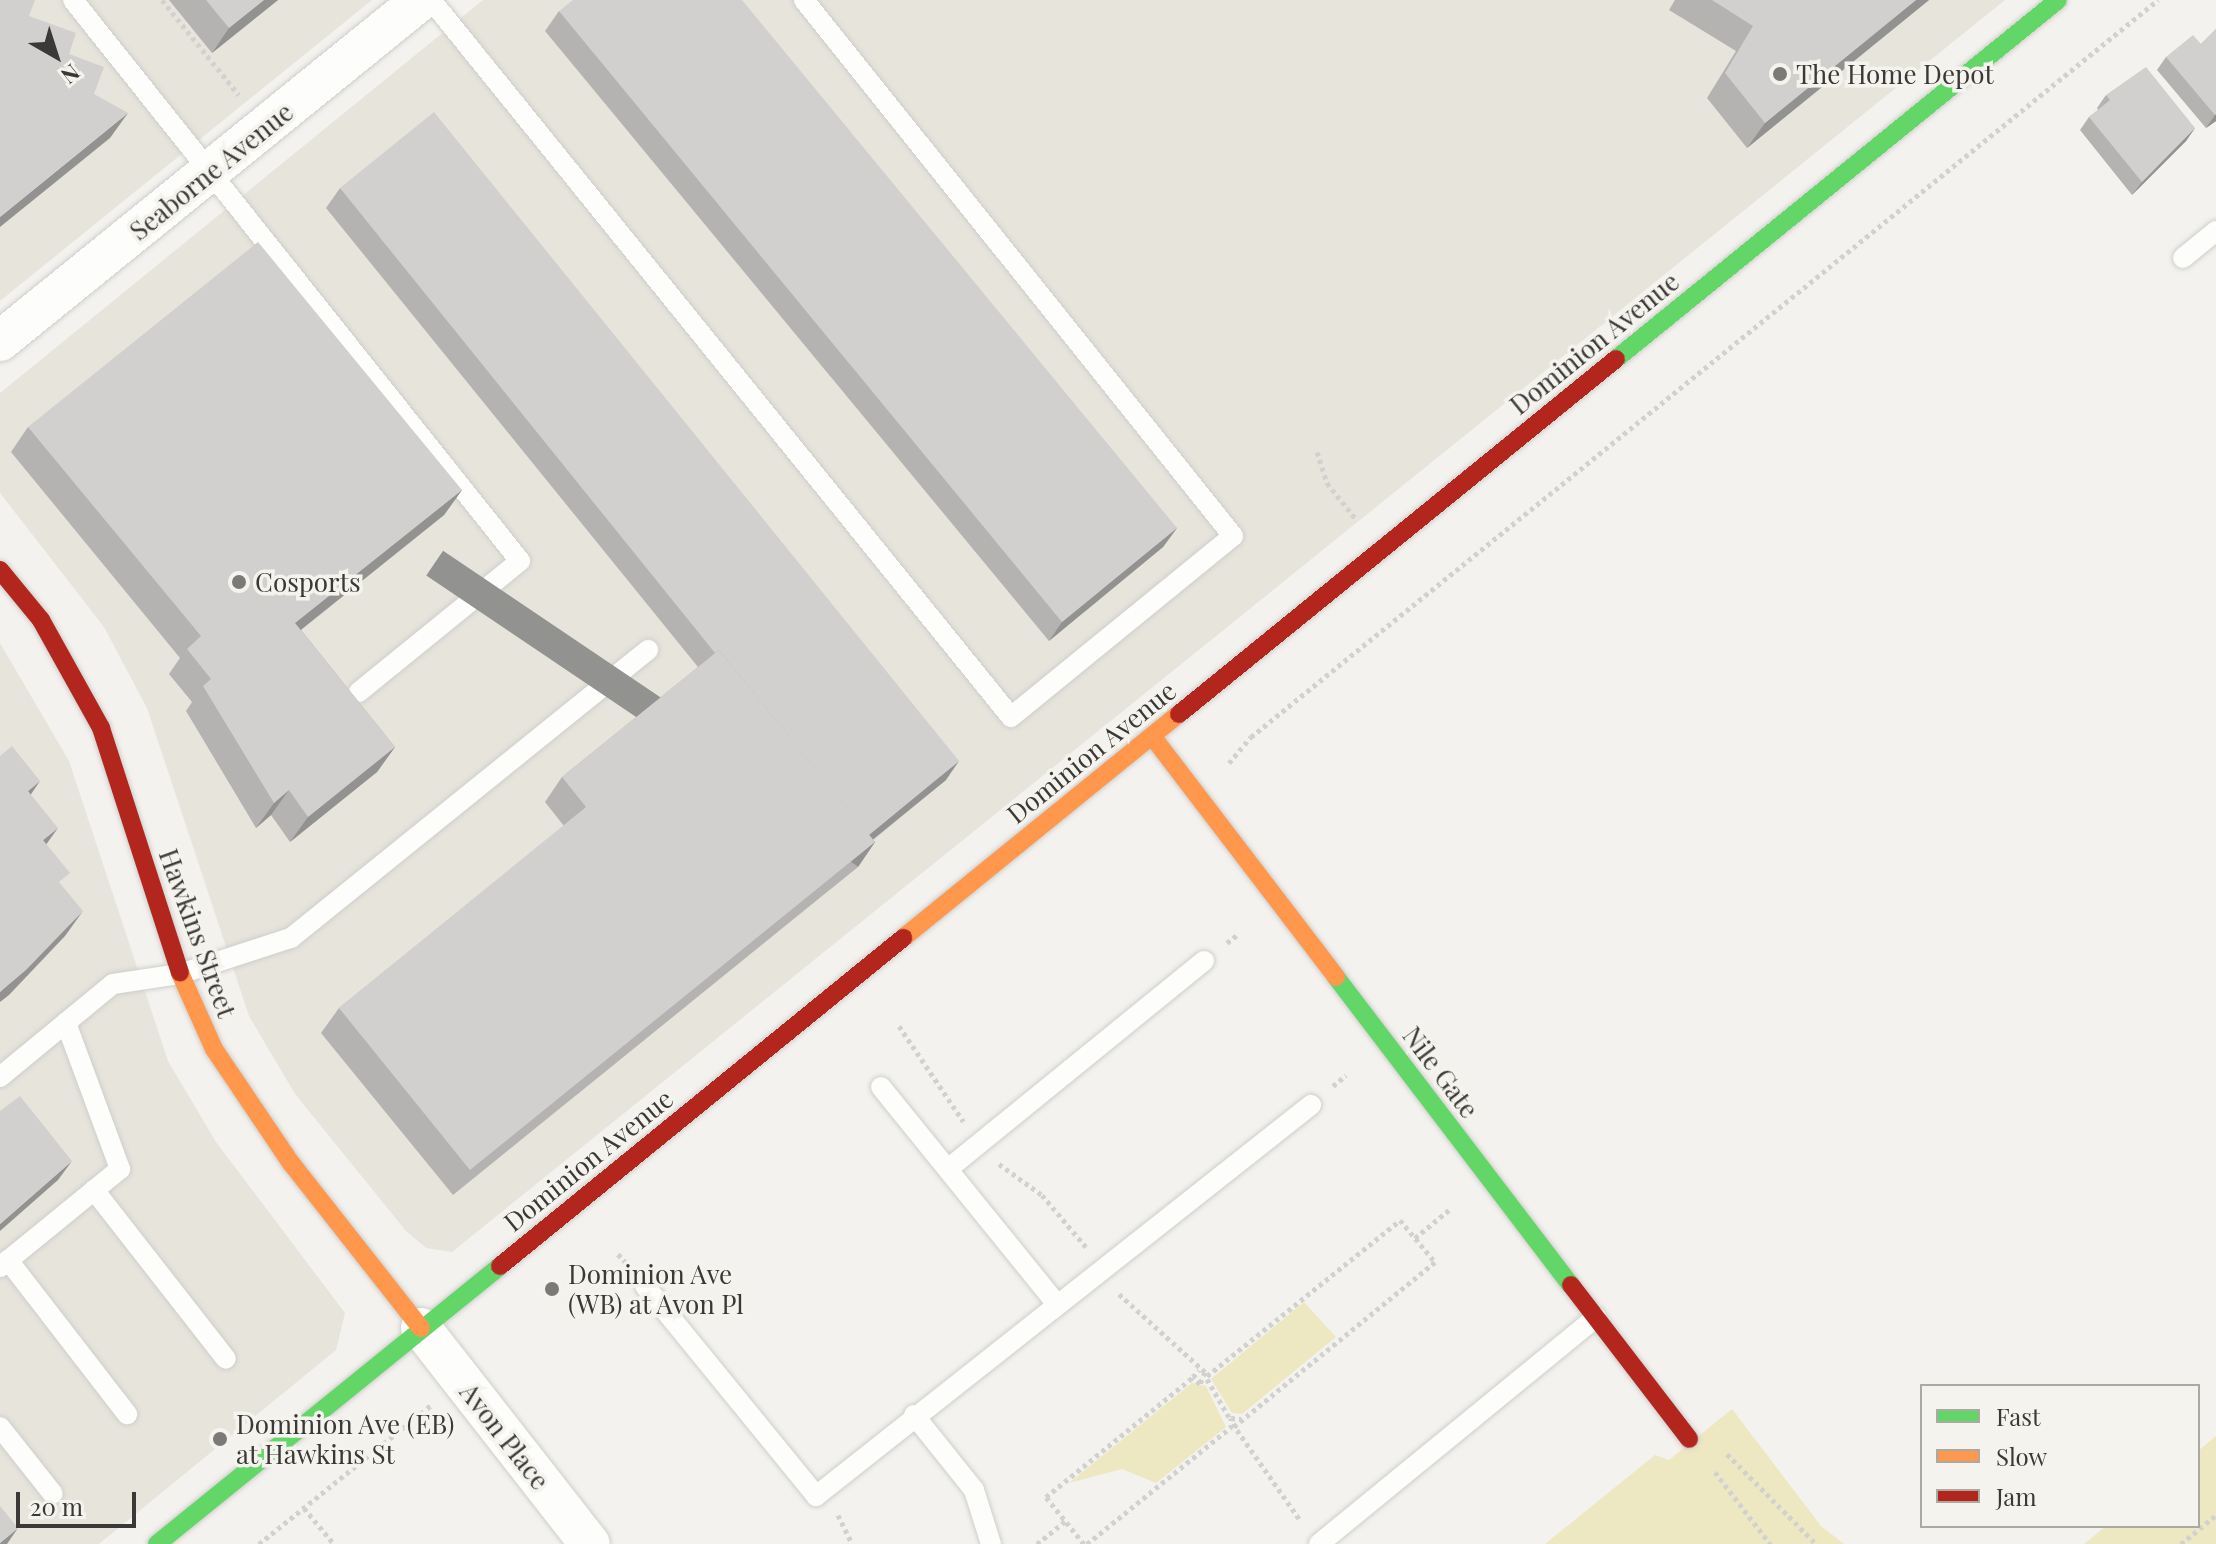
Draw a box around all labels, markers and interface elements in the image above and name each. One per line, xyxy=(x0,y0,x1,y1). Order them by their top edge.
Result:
north arrow xyxy=(16,16,96,96)
text: N xyxy=(55,58,87,91)
place label: The Home Depot xyxy=(1796,58,1994,90)
marker: The Home Depot xyxy=(1771,65,1789,83)
street label: Seaborne Avenue xyxy=(123,95,299,247)
street label: Dominion Avenue xyxy=(1503,265,1685,421)
place label: Cosports xyxy=(255,566,361,598)
marker: Cosports xyxy=(230,573,248,591)
street label: Dominion Avenue xyxy=(1000,674,1182,830)
street label: Hawkins Street xyxy=(153,844,243,1022)
street label: Nile Gate xyxy=(1397,1020,1485,1124)
street label: Dominion Avenue xyxy=(497,1082,679,1238)
place label: Dominion Ave (WB) at Avon Pl xyxy=(568,1258,745,1320)
marker: Dominion Ave (WB) at Avon Pl xyxy=(543,1280,561,1298)
street label: Avon Place xyxy=(454,1377,556,1495)
legend xyxy=(1920,1384,2200,1528)
text: Fast xyxy=(1996,1400,2041,1432)
place label: Dominion Ave (EB) at Hawkins St xyxy=(236,1408,455,1470)
marker: Dominion Ave (EB) at Hawkins St xyxy=(211,1430,229,1448)
text: Slow xyxy=(1996,1440,2047,1472)
scale bar xyxy=(20,1476,140,1526)
text: Jam xyxy=(1996,1480,2037,1512)
text: 20 m xyxy=(30,1490,83,1522)

